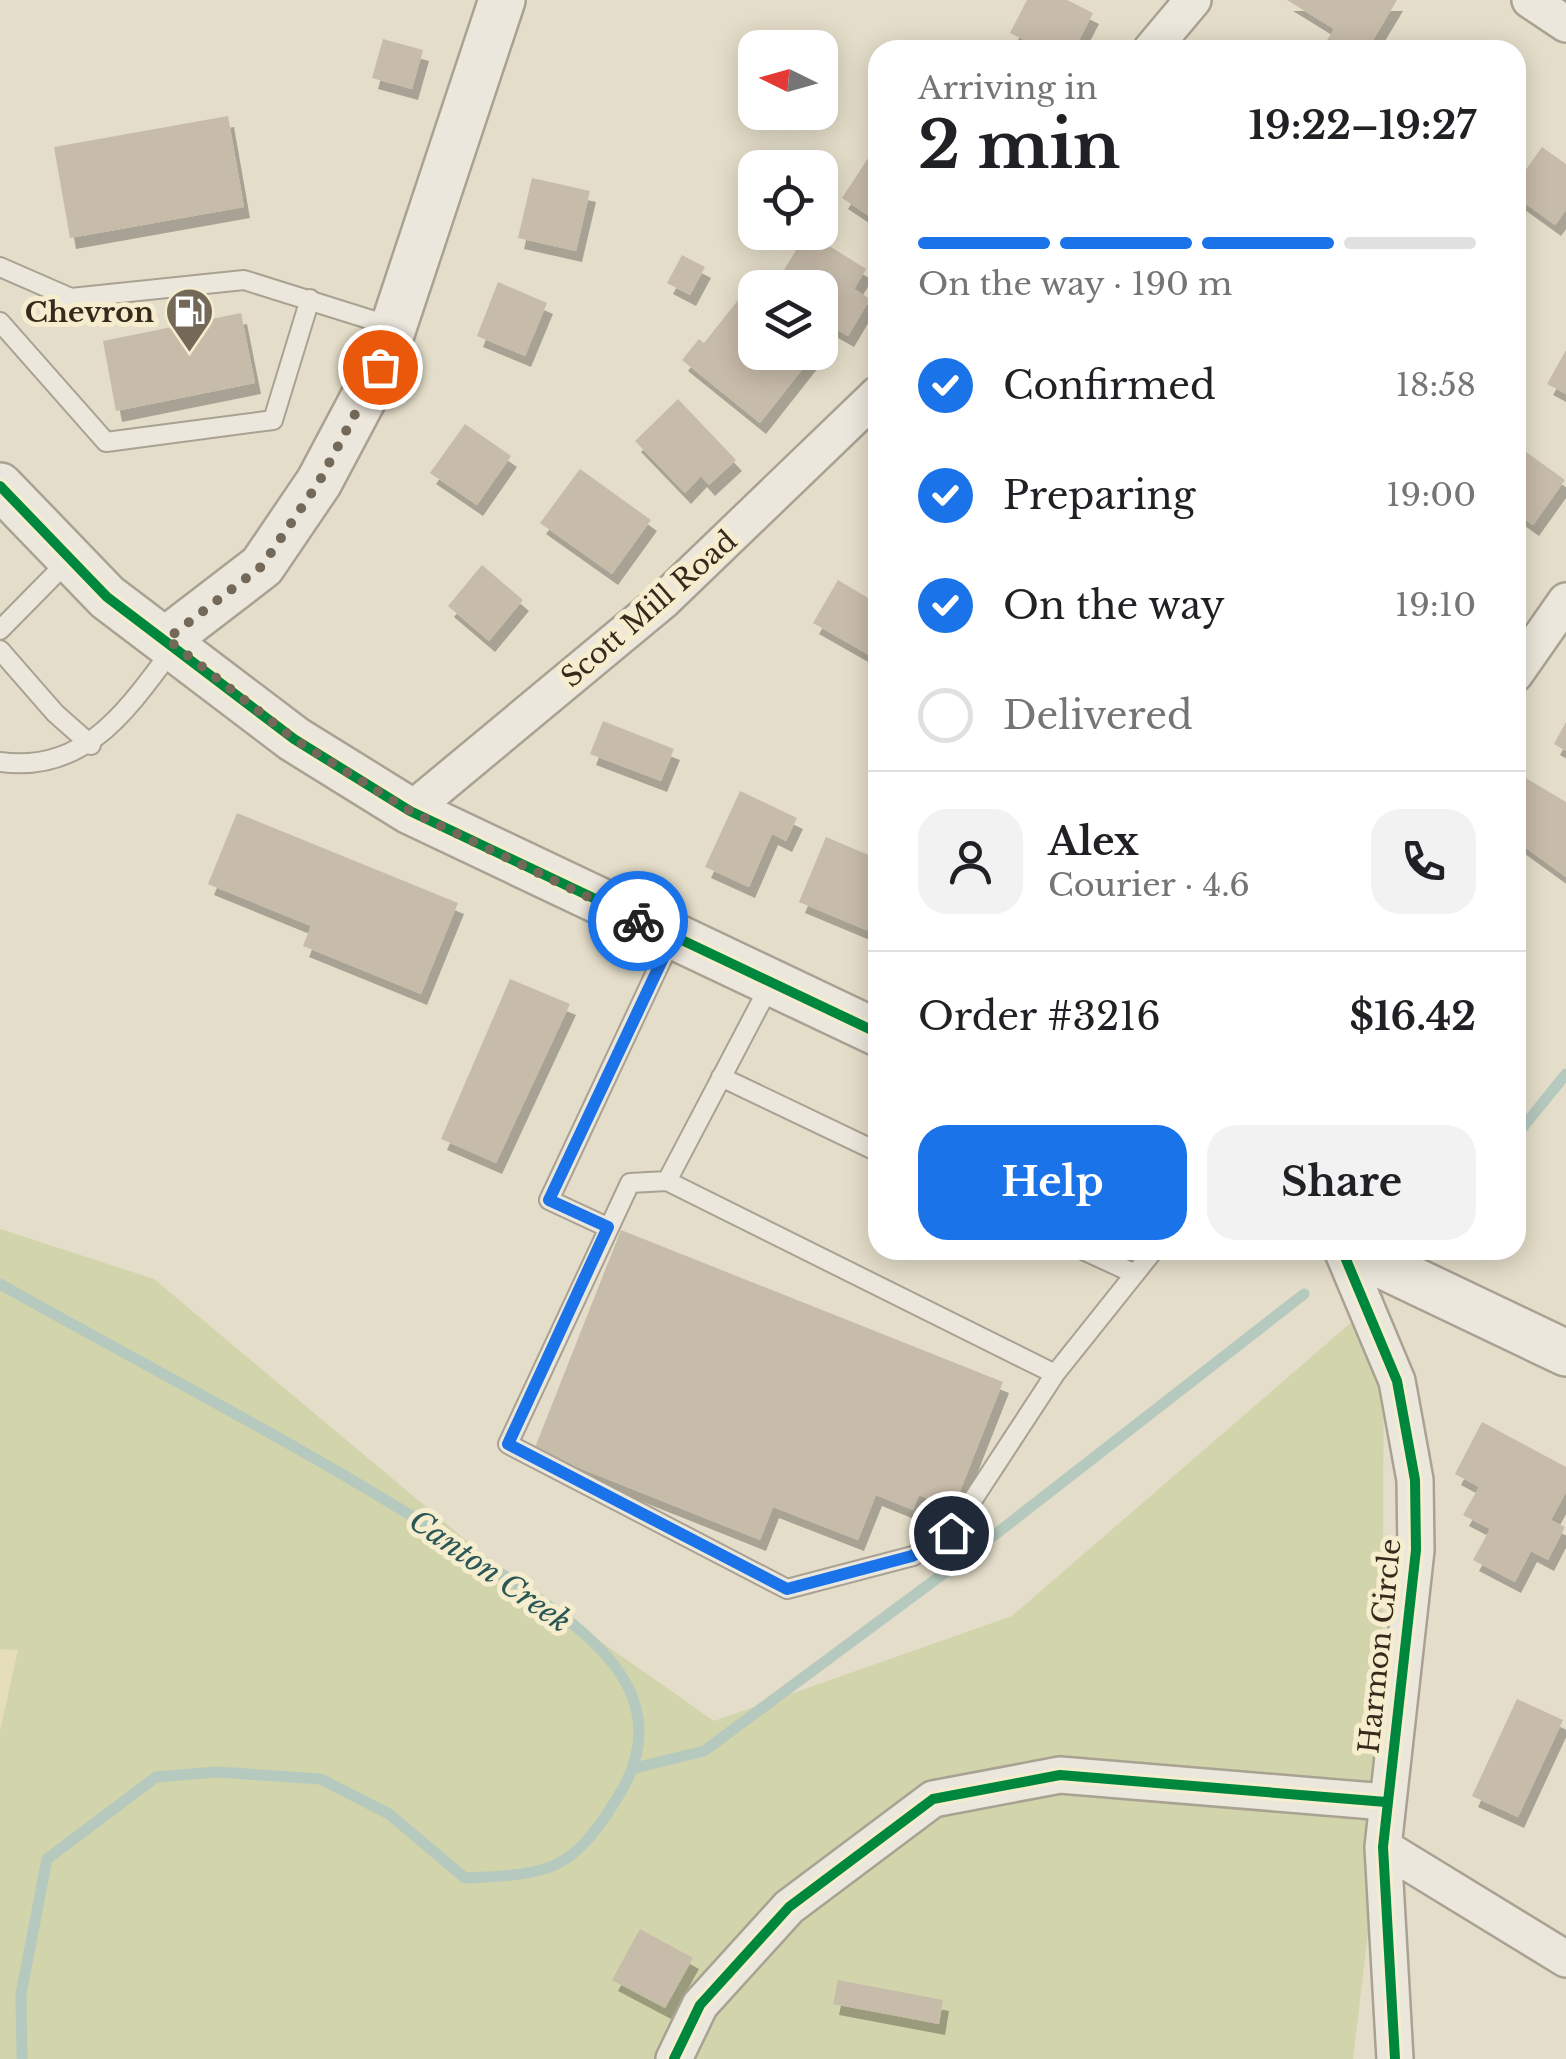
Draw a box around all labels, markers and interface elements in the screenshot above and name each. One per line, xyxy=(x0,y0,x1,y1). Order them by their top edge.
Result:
north arrow xyxy=(738,30,838,130)
map controls xyxy=(738,30,838,370)
text: Arriving in xyxy=(918,68,1097,108)
text: 19:22–19:27 xyxy=(1248,102,1476,149)
text: 2 min xyxy=(918,105,1120,186)
button: locate xyxy=(738,150,838,250)
text: On the way · 190 m xyxy=(918,264,1232,304)
button: layers xyxy=(738,270,838,370)
fuel station icon: Chevron xyxy=(163,286,215,354)
place label: Chevron xyxy=(25,295,154,330)
pin xyxy=(338,325,423,410)
icon: bag xyxy=(353,340,408,395)
icon: check xyxy=(918,358,973,413)
text: Confirmed xyxy=(1003,362,1216,409)
text: 18:58 xyxy=(1396,365,1476,405)
icon: check xyxy=(918,468,973,523)
text: Preparing xyxy=(1003,472,1195,519)
text: 19:00 xyxy=(1386,475,1476,515)
street label: Scott Mill Road xyxy=(554,523,744,695)
icon: check xyxy=(918,578,973,633)
text: On the way xyxy=(1003,582,1225,629)
text: 19:10 xyxy=(1395,585,1476,625)
text: Delivered xyxy=(1003,692,1193,739)
button: person xyxy=(918,809,1023,914)
button: phone xyxy=(1371,809,1476,914)
text: Alex xyxy=(1048,818,1139,865)
text: Courier · 4.6 xyxy=(1048,865,1250,905)
courier xyxy=(588,871,688,971)
icon: bike xyxy=(611,894,666,949)
text: Order #3216 xyxy=(918,993,1161,1040)
text: $16.42 xyxy=(1349,993,1476,1040)
button: Help xyxy=(918,1125,1187,1240)
button: Share xyxy=(1207,1125,1476,1240)
pin xyxy=(909,1491,994,1576)
water label: Canton Creek xyxy=(402,1502,578,1640)
icon: home xyxy=(924,1506,979,1561)
street label: Harmon Circle xyxy=(1351,1537,1409,1755)

